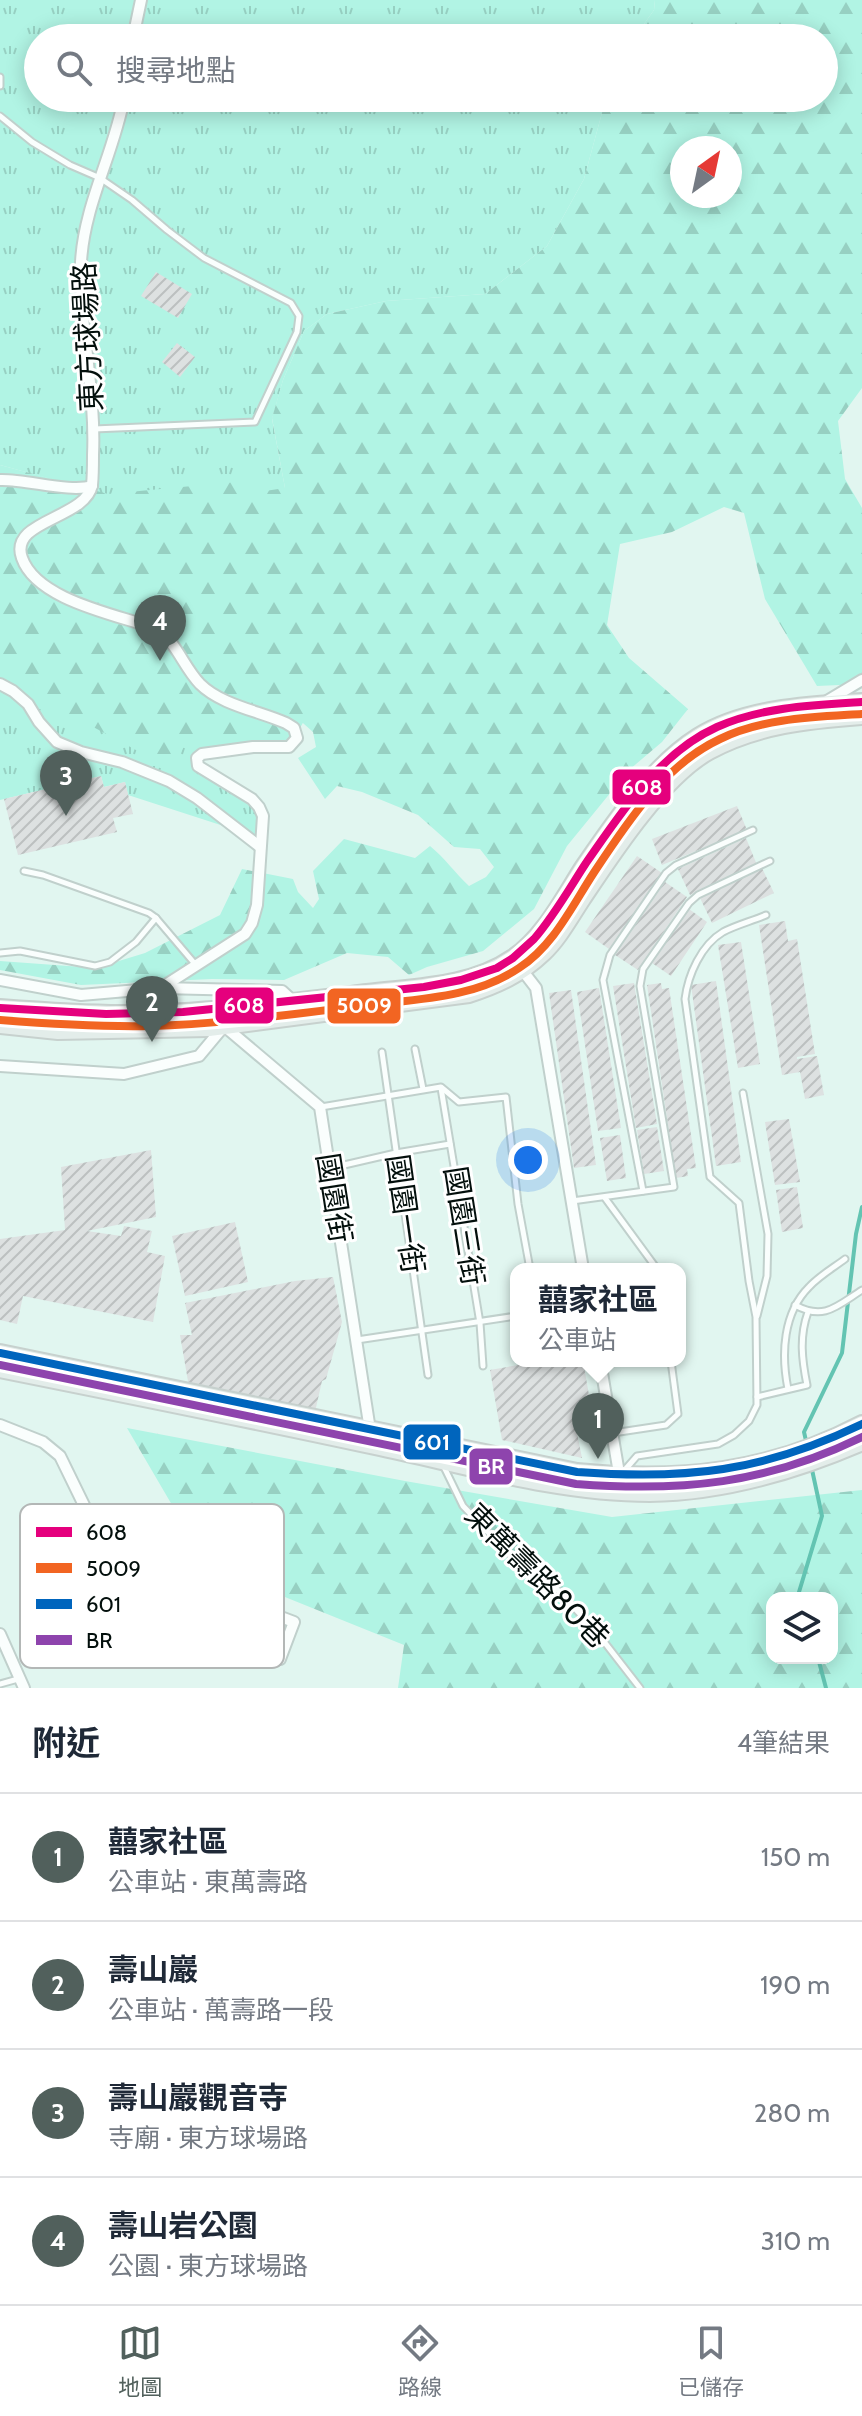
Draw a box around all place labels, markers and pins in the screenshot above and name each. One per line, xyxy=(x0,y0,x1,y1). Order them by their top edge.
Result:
pin: 4 xyxy=(134,595,186,661)
pin: 3 xyxy=(40,750,92,816)
pin: 2 xyxy=(126,976,178,1042)
pin: 1 xyxy=(572,1393,624,1459)

